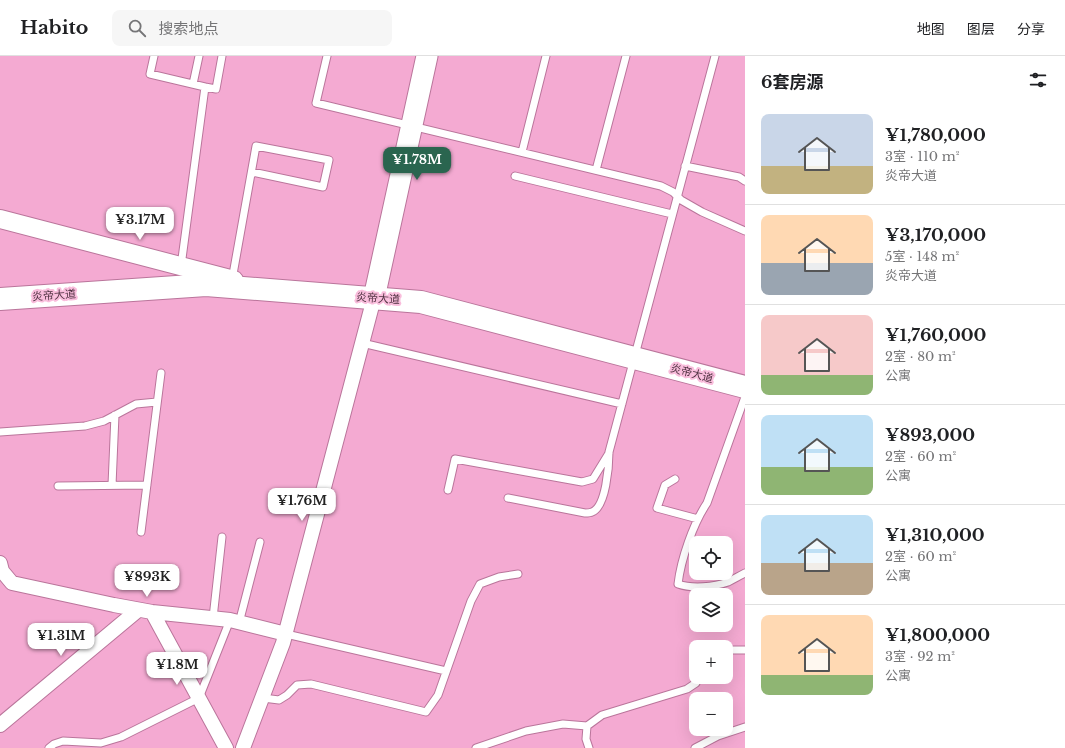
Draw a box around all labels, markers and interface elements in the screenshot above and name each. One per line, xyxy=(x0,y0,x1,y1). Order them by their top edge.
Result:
search box xyxy=(112,10,392,46)
text: Habito xyxy=(20,16,88,39)
icon: search xyxy=(126,17,148,39)
text: 搜索地点 xyxy=(158,19,218,38)
text: 地图 xyxy=(917,20,945,38)
text: 图层 xyxy=(967,20,995,38)
text: 分享 xyxy=(1017,20,1045,38)
icon: filters xyxy=(1027,69,1049,91)
text: 6套房源 xyxy=(761,72,823,93)
text: ¥1,780,000 xyxy=(885,125,986,146)
icon: home xyxy=(793,130,841,178)
pin: ¥1.78M xyxy=(384,147,450,181)
text: 3室 · 110 m² xyxy=(885,148,959,165)
text: ¥1.78M xyxy=(392,151,442,168)
text: 炎帝大道 xyxy=(885,167,937,184)
pin: ¥3.17M xyxy=(107,207,173,241)
text: ¥3.17M xyxy=(115,211,165,228)
text: ¥3,170,000 xyxy=(885,225,986,246)
icon: home xyxy=(793,231,841,279)
text: 5室 · 148 m² xyxy=(885,248,959,265)
text: 炎帝大道 xyxy=(885,267,937,284)
street label: 炎帝大道 xyxy=(32,286,76,304)
street label: 炎帝大道 xyxy=(356,289,400,307)
text: ¥1,760,000 xyxy=(885,325,986,346)
icon: home xyxy=(793,331,841,379)
text: 2室 · 80 m² xyxy=(885,348,956,365)
street label: 炎帝大道 xyxy=(669,361,715,385)
text: 公寓 xyxy=(885,367,911,384)
text: ¥893,000 xyxy=(885,425,975,446)
icon: home xyxy=(793,431,841,479)
text: 2室 · 60 m² xyxy=(885,448,956,465)
text: 公寓 xyxy=(885,467,911,484)
pin: ¥1.76M xyxy=(269,488,335,522)
text: ¥1.76M xyxy=(277,492,327,509)
text: ¥1,310,000 xyxy=(885,525,985,546)
icon: home xyxy=(793,531,841,579)
map controls xyxy=(689,536,733,736)
button: locate xyxy=(689,536,733,580)
text: 2室 · 60 m² xyxy=(885,548,956,565)
pin: ¥893K xyxy=(119,564,175,598)
text: 公寓 xyxy=(885,567,911,584)
text: ¥893K xyxy=(123,568,171,585)
button: layers xyxy=(689,588,733,632)
pin: ¥1.31M xyxy=(28,623,94,657)
text: ¥1,800,000 xyxy=(885,625,990,646)
text: ¥1.31M xyxy=(37,627,85,644)
icon: home xyxy=(793,631,841,679)
button: + xyxy=(689,640,733,684)
text: 3室 · 92 m² xyxy=(885,648,955,665)
pin: ¥1.8M xyxy=(149,652,205,686)
text: ¥1.8M xyxy=(155,656,199,673)
text: 公寓 xyxy=(885,667,911,684)
button: − xyxy=(689,692,733,736)

